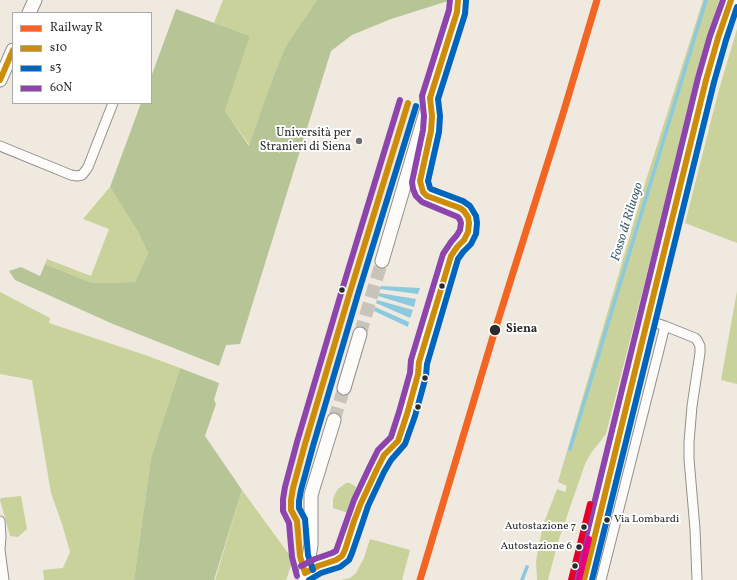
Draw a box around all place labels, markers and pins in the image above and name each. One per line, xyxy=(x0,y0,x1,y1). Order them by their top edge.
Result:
place label: Università per Stranieri di Siena xyxy=(260,127,351,155)
marker: Università per Stranieri di Siena xyxy=(354,136,364,146)
unlabelled marker xyxy=(437,281,447,291)
unlabelled marker xyxy=(337,285,347,295)
marker: Siena xyxy=(488,323,502,337)
place label: Siena xyxy=(506,323,537,337)
unlabelled marker xyxy=(420,373,430,383)
unlabelled marker xyxy=(413,402,423,412)
place label: Via Lombardi xyxy=(614,513,679,527)
marker: Via Lombardi xyxy=(602,515,612,525)
place label: Autostazione 7 xyxy=(505,520,576,534)
marker: Autostazione 7 xyxy=(579,522,589,532)
place label: Autostazione 6 xyxy=(500,540,572,554)
marker: Autostazione 6 xyxy=(574,542,584,552)
unlabelled marker xyxy=(570,561,580,571)

